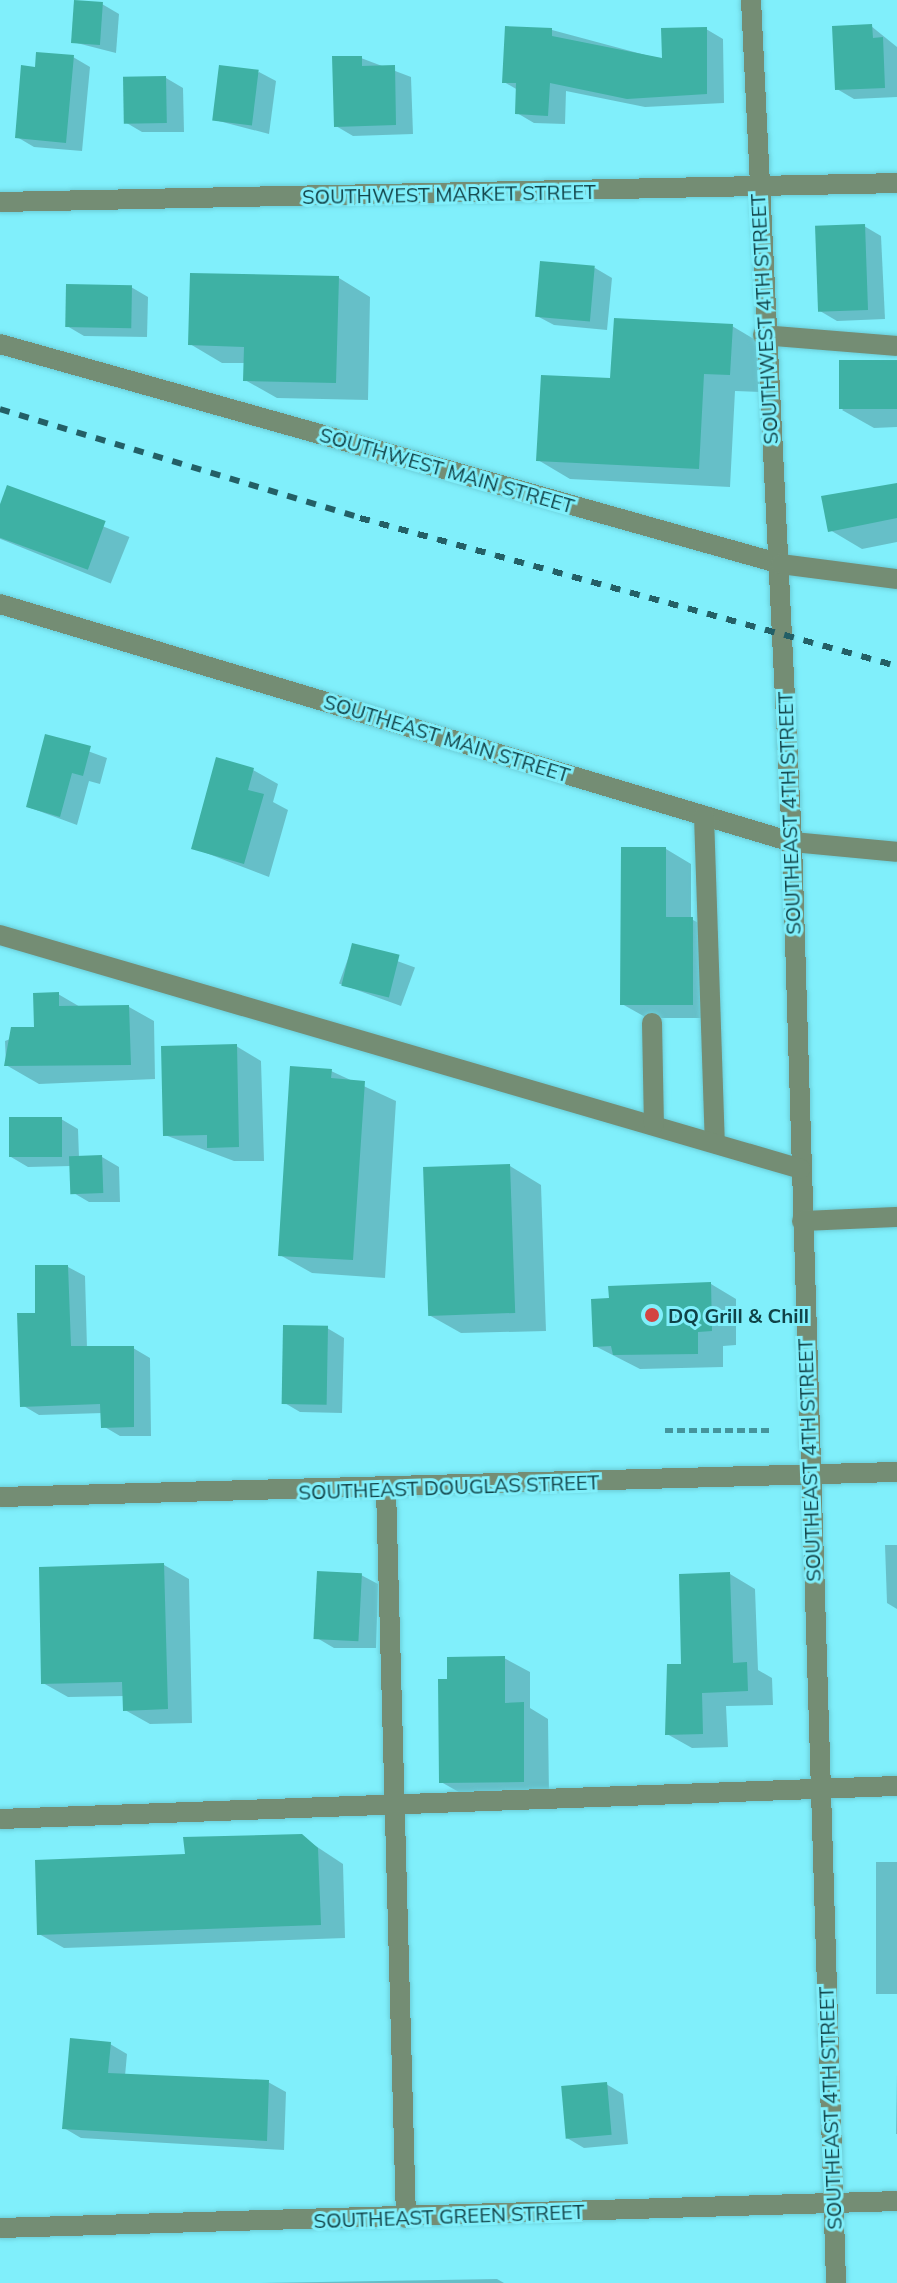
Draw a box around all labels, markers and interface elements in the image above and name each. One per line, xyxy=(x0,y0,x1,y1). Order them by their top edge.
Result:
street label: SOUTHWEST MARKET STREET xyxy=(302,179,596,209)
street label: SOUTHWEST 4TH STREET xyxy=(745,193,783,445)
street label: SOUTHWEST MAIN STREET xyxy=(317,422,577,518)
street label: SOUTHEAST MAIN STREET xyxy=(321,689,573,787)
street label: SOUTHEAST 4TH STREET xyxy=(773,691,805,935)
place label: DQ Grill & Chill xyxy=(668,1303,809,1327)
marker: DQ Grill & Chill xyxy=(643,1306,661,1324)
street label: SOUTHEAST 4TH STREET xyxy=(793,1338,825,1582)
street label: SOUTHEAST DOUGLAS STREET xyxy=(298,1470,600,1504)
street label: SOUTHEAST 4TH STREET xyxy=(814,1986,846,2230)
street label: SOUTHEAST GREEN STREET xyxy=(313,2199,585,2233)

